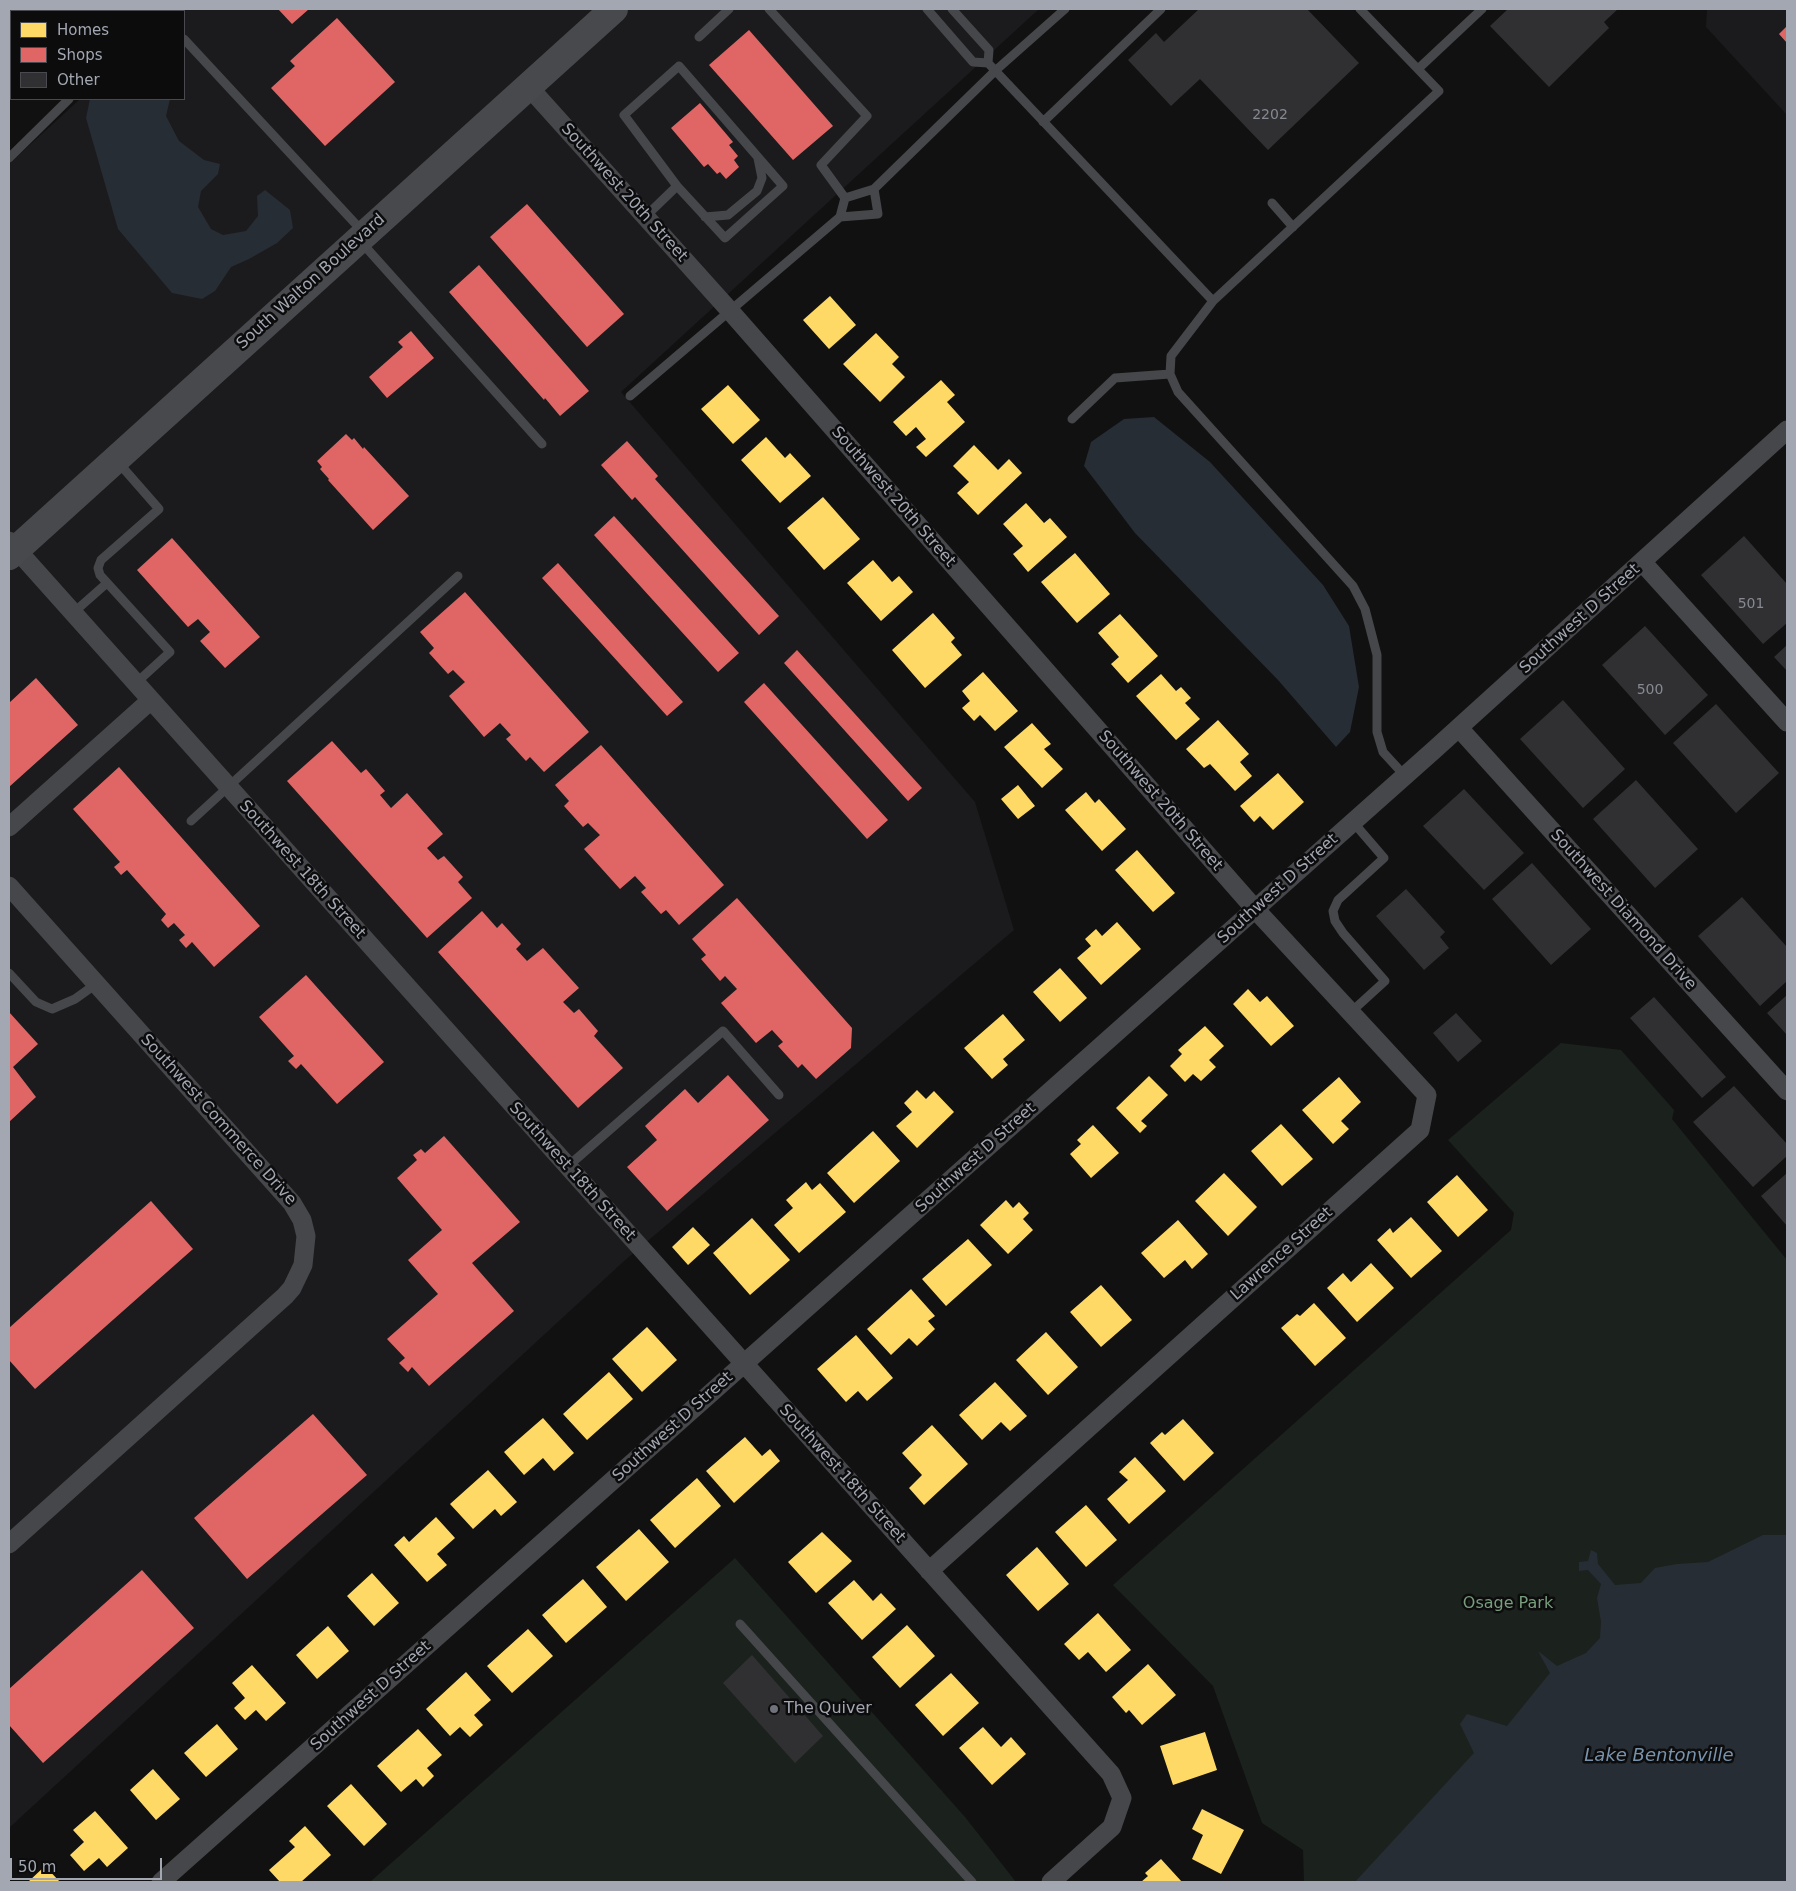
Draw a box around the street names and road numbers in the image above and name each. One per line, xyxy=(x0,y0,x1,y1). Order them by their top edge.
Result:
street label: Southwest 20th Street xyxy=(557,120,691,266)
street label: South Walton Boulevard xyxy=(233,210,389,354)
street label: Southwest 20th Street xyxy=(827,423,959,571)
street label: Southwest D Street xyxy=(1516,560,1644,678)
street label: Southwest 20th Street xyxy=(1094,727,1226,875)
street label: Southwest 18th Street xyxy=(235,797,369,943)
street label: Southwest Diamond Drive xyxy=(1546,826,1700,994)
street label: Southwest D Street xyxy=(1214,830,1342,948)
street label: Southwest Commerce Drive xyxy=(136,1030,300,1210)
street label: Southwest 18th Street xyxy=(505,1099,639,1245)
street label: Southwest D Street xyxy=(912,1099,1040,1217)
street label: Lawrence Street xyxy=(1227,1203,1337,1305)
street label: Southwest D Street xyxy=(609,1368,737,1486)
street label: Southwest 18th Street xyxy=(775,1401,909,1547)
street label: Southwest D Street xyxy=(307,1637,435,1755)

